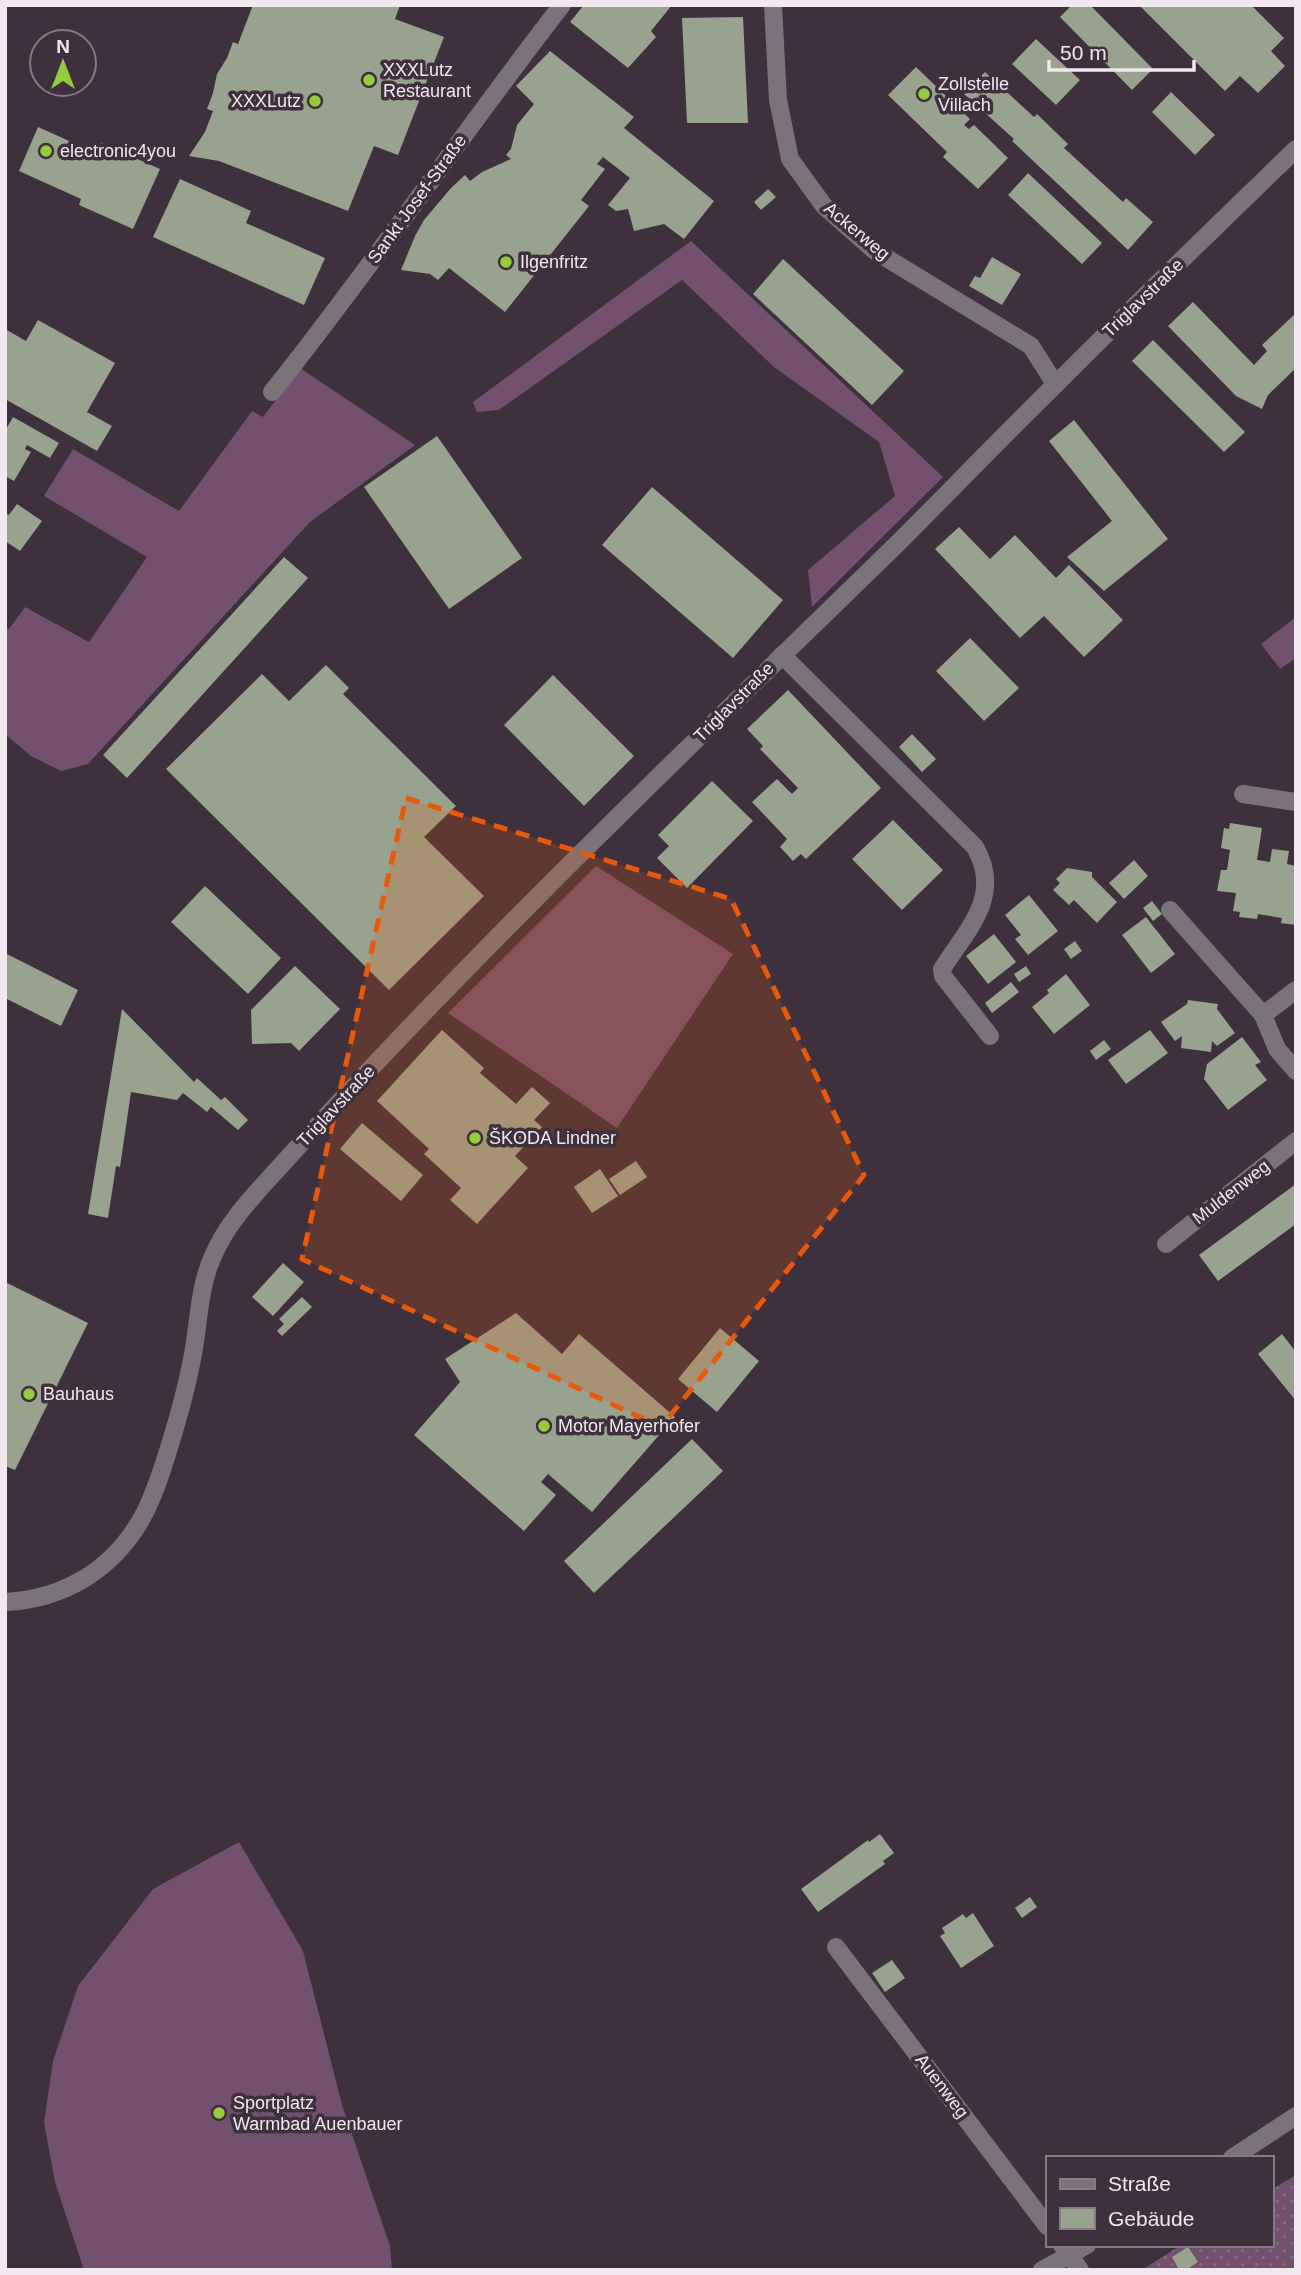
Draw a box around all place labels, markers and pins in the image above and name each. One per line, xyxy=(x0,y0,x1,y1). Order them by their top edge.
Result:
place label: XXXLutz Restaurant xyxy=(383,60,471,101)
marker: XXXLutz Restaurant xyxy=(361,72,377,88)
place label: Zollstelle Villach xyxy=(938,74,1009,115)
marker: Zollstelle Villach xyxy=(916,86,932,102)
place label: XXXLutz xyxy=(231,91,301,111)
marker: XXXLutz xyxy=(307,93,323,109)
place label: electronic4you xyxy=(60,141,176,161)
marker: electronic4you xyxy=(38,143,54,159)
place label: Ilgenfritz xyxy=(520,252,588,272)
marker: Ilgenfritz xyxy=(498,254,514,270)
place label: ŠKODA Lindner xyxy=(489,1127,616,1148)
marker: ŠKODA Lindner xyxy=(467,1130,483,1146)
place label: Bauhaus xyxy=(43,1384,114,1404)
marker: Bauhaus xyxy=(21,1386,37,1402)
place label: Motor Mayerhofer xyxy=(558,1416,700,1436)
marker: Motor Mayerhofer xyxy=(536,1418,552,1434)
place label: Sportplatz Warmbad Auenbauer xyxy=(233,2093,402,2134)
marker: Sportplatz Warmbad Auenbauer xyxy=(211,2105,227,2121)

